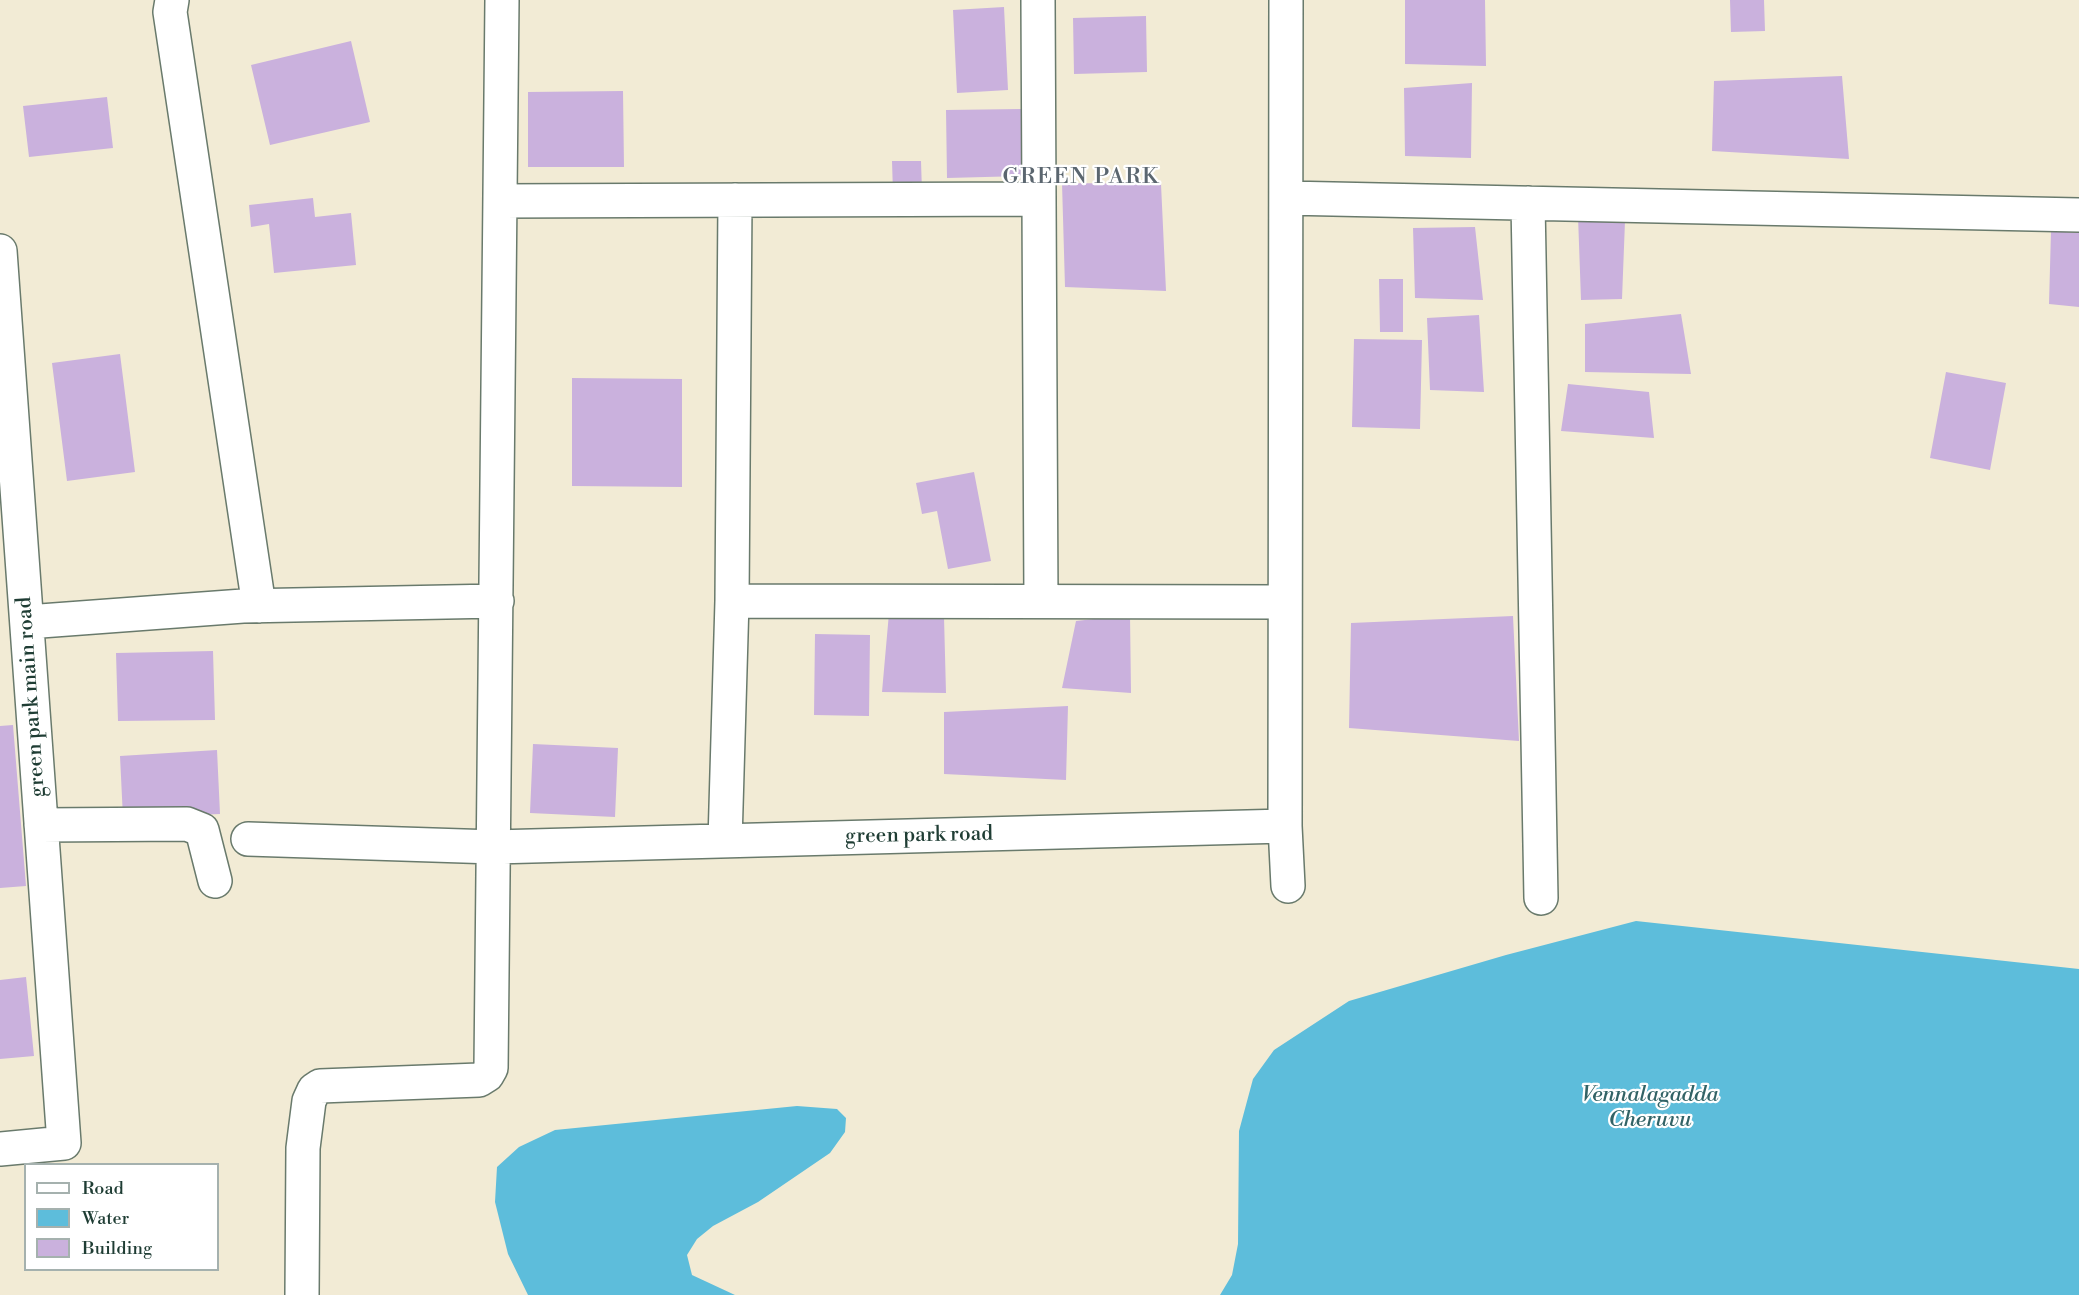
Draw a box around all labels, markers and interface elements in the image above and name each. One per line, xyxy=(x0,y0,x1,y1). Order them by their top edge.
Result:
district label: GREEN PARK xyxy=(1002,165,1160,191)
street label: green park main road xyxy=(12,596,52,798)
street label: green park road xyxy=(845,822,993,850)
water label: Vennalagadda Cheruvu xyxy=(1582,1083,1718,1134)
legend xyxy=(24,1163,219,1271)
text: Road xyxy=(82,1177,124,1200)
text: Water xyxy=(82,1207,129,1230)
text: Building xyxy=(82,1237,152,1260)

